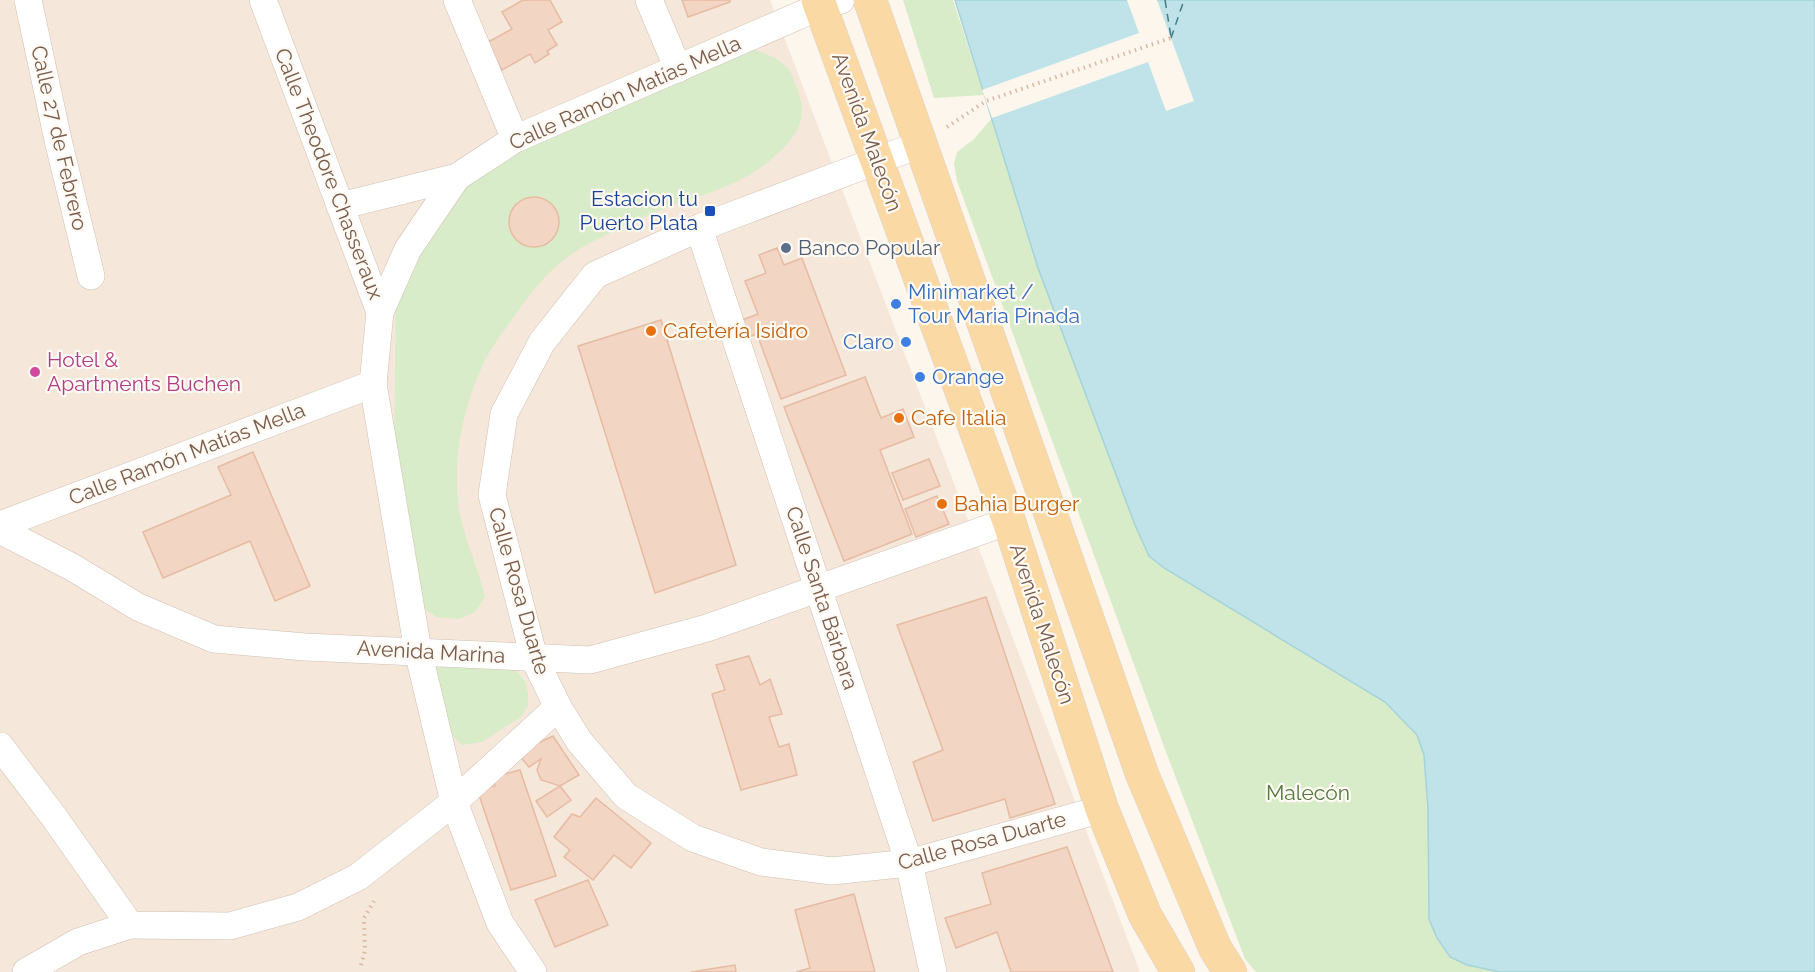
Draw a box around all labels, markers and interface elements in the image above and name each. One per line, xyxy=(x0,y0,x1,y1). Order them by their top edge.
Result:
street label: Calle Ramón Matías Mella xyxy=(505,30,745,155)
street label: Calle 27 de Febrero xyxy=(26,43,93,233)
street label: Calle Theodore Chasseraux xyxy=(270,45,389,303)
street label: Avenida Malecón xyxy=(827,49,908,215)
place label: Estacion tu Puerto Plata xyxy=(579,186,698,235)
marker: Estacion tu Puerto Plata xyxy=(703,204,717,218)
place label: Banco Popular xyxy=(798,235,941,260)
marker: Banco Popular xyxy=(779,241,793,255)
place label: Minimarket / Tour Maria Pinada xyxy=(908,279,1080,328)
marker: Minimarket / Tour Maria Pinada xyxy=(889,297,903,311)
place label: Cafetería Isidro xyxy=(663,318,808,343)
marker: Cafetería Isidro xyxy=(644,324,658,338)
place label: Claro xyxy=(843,329,894,354)
marker: Claro xyxy=(899,335,913,349)
place label: Hotel & Apartments Buchen xyxy=(47,347,241,396)
place label: Orange xyxy=(932,364,1004,389)
marker: Hotel & Apartments Buchen xyxy=(28,365,42,379)
marker: Orange xyxy=(913,370,927,384)
street label: Calle Ramón Matías Mella xyxy=(65,397,308,510)
place label: Cafe Italia xyxy=(911,405,1006,430)
marker: Cafe Italia xyxy=(892,411,906,425)
place label: Bahia Burger xyxy=(954,491,1080,516)
marker: Bahia Burger xyxy=(935,497,949,511)
street label: Calle Santa Bárbara xyxy=(781,503,864,693)
street label: Calle Rosa Duarte xyxy=(484,504,555,678)
street label: Avenida Malecón xyxy=(1005,540,1080,707)
street label: Avenida Marina xyxy=(356,635,506,668)
park label: Malecón xyxy=(1266,780,1350,805)
street label: Calle Rosa Duarte xyxy=(895,806,1069,875)

